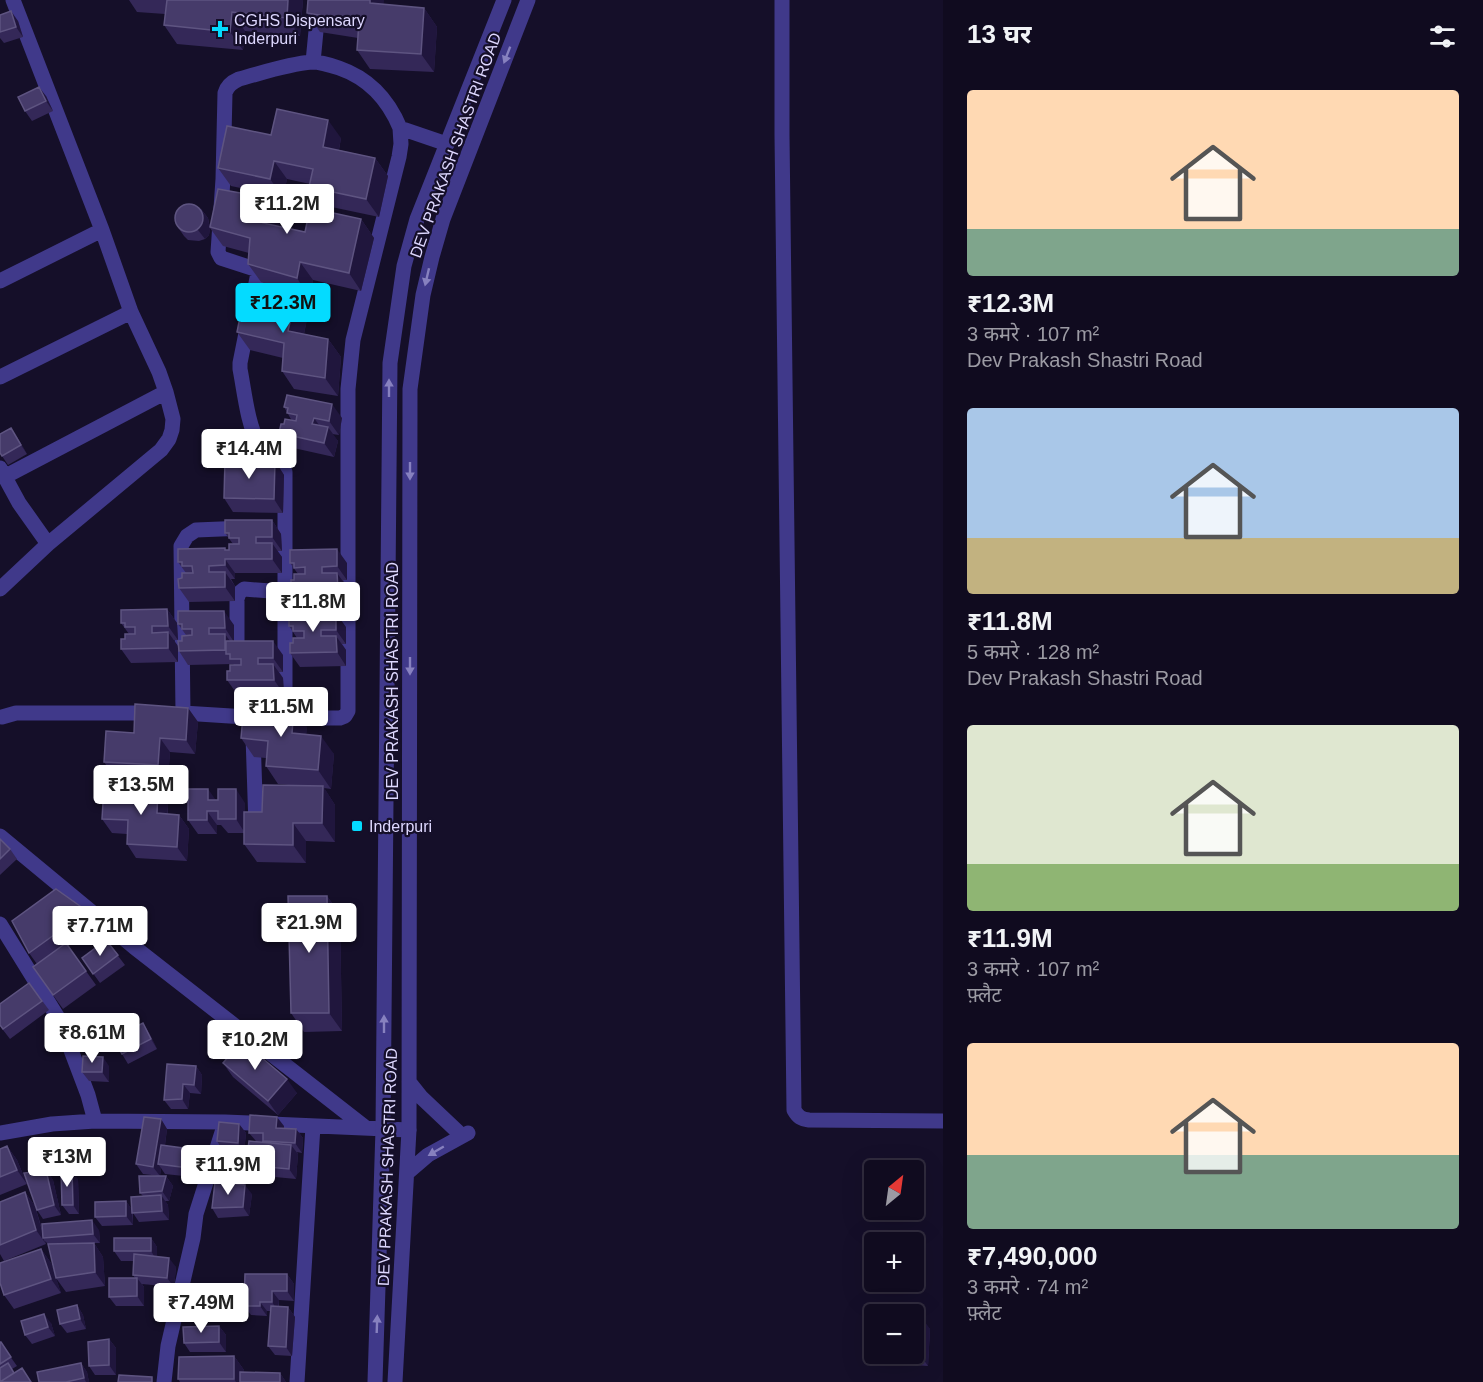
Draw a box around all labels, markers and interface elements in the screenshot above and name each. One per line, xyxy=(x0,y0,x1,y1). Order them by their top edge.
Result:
place label: CGHS Dispensary Inderpuri xyxy=(234,12,365,47)
text: 13 घर xyxy=(967,19,1031,49)
marker: CGHS Dispensary Inderpuri xyxy=(211,20,229,38)
icon: filters xyxy=(1426,20,1459,53)
street label: DEV PRAKASH SHASTRI ROAD xyxy=(407,30,504,260)
one-way arrow xyxy=(502,46,512,64)
icon: home xyxy=(1159,129,1267,237)
pin: ₹11.2M xyxy=(238,184,336,235)
text: ₹11.2M xyxy=(254,192,320,214)
one-way arrow xyxy=(421,268,431,286)
pin: ₹12.3M xyxy=(234,283,332,334)
text: ₹12.3M xyxy=(967,288,1054,318)
text: ₹12.3M xyxy=(249,291,317,313)
text: 3 कमरे · 107 m² xyxy=(967,323,1099,345)
text: Dev Prakash Shastri Road xyxy=(967,349,1203,371)
one-way arrow xyxy=(384,378,394,397)
pin: ₹14.4M xyxy=(200,429,298,480)
text: ₹14.4M xyxy=(215,437,283,459)
icon: home xyxy=(1159,447,1267,555)
one-way arrow xyxy=(405,461,415,480)
street label: DEV PRAKASH SHASTRI ROAD xyxy=(384,562,401,800)
pin: ₹11.8M xyxy=(264,582,362,633)
text: ₹11.8M xyxy=(280,590,346,612)
text: ₹11.8M xyxy=(967,606,1053,636)
text: 5 कमरे · 128 m² xyxy=(967,641,1099,663)
one-way arrow xyxy=(405,656,415,675)
text: Dev Prakash Shastri Road xyxy=(967,667,1203,689)
pin: ₹11.5M xyxy=(232,687,330,738)
text: ₹11.5M xyxy=(248,695,314,717)
icon: home xyxy=(1159,764,1267,872)
pin: ₹13.5M xyxy=(92,765,190,816)
text: ₹13.5M xyxy=(107,773,175,795)
place label: Inderpuri xyxy=(369,818,432,835)
marker: Inderpuri xyxy=(350,819,364,833)
pin: ₹21.9M xyxy=(260,903,358,954)
pin: ₹7.71M xyxy=(51,906,149,957)
text: ₹21.9M xyxy=(275,911,343,933)
text: ₹7.71M xyxy=(66,914,134,936)
text: ₹11.9M xyxy=(967,923,1053,953)
text: 3 कमरे · 107 m² xyxy=(967,958,1099,980)
text: फ़्लैट xyxy=(967,984,1002,1006)
pin: ₹8.61M xyxy=(43,1013,141,1064)
one-way arrow xyxy=(379,1014,389,1033)
pin: ₹10.2M xyxy=(206,1020,304,1071)
text: ₹8.61M xyxy=(58,1021,126,1043)
text: ₹10.2M xyxy=(221,1028,289,1050)
street label: DEV PRAKASH SHASTRI ROAD xyxy=(375,1048,400,1286)
icon: home xyxy=(1159,1082,1267,1190)
pin: ₹13M xyxy=(31,1137,103,1188)
text: ₹13M xyxy=(42,1145,92,1167)
pin: ₹11.9M xyxy=(179,1145,277,1196)
one-way arrow xyxy=(427,1145,444,1155)
text: ₹11.9M xyxy=(195,1153,261,1175)
north arrow xyxy=(864,1160,924,1220)
map controls xyxy=(864,1160,924,1364)
button: + xyxy=(864,1232,924,1292)
text: ₹7,490,000 xyxy=(967,1241,1098,1271)
text: 3 कमरे · 74 m² xyxy=(967,1276,1088,1298)
pin: ₹7.49M xyxy=(152,1283,250,1334)
text: ₹7.49M xyxy=(167,1291,235,1313)
text: फ़्लैट xyxy=(967,1302,1002,1324)
button: − xyxy=(864,1304,924,1364)
one-way arrow xyxy=(372,1314,381,1333)

